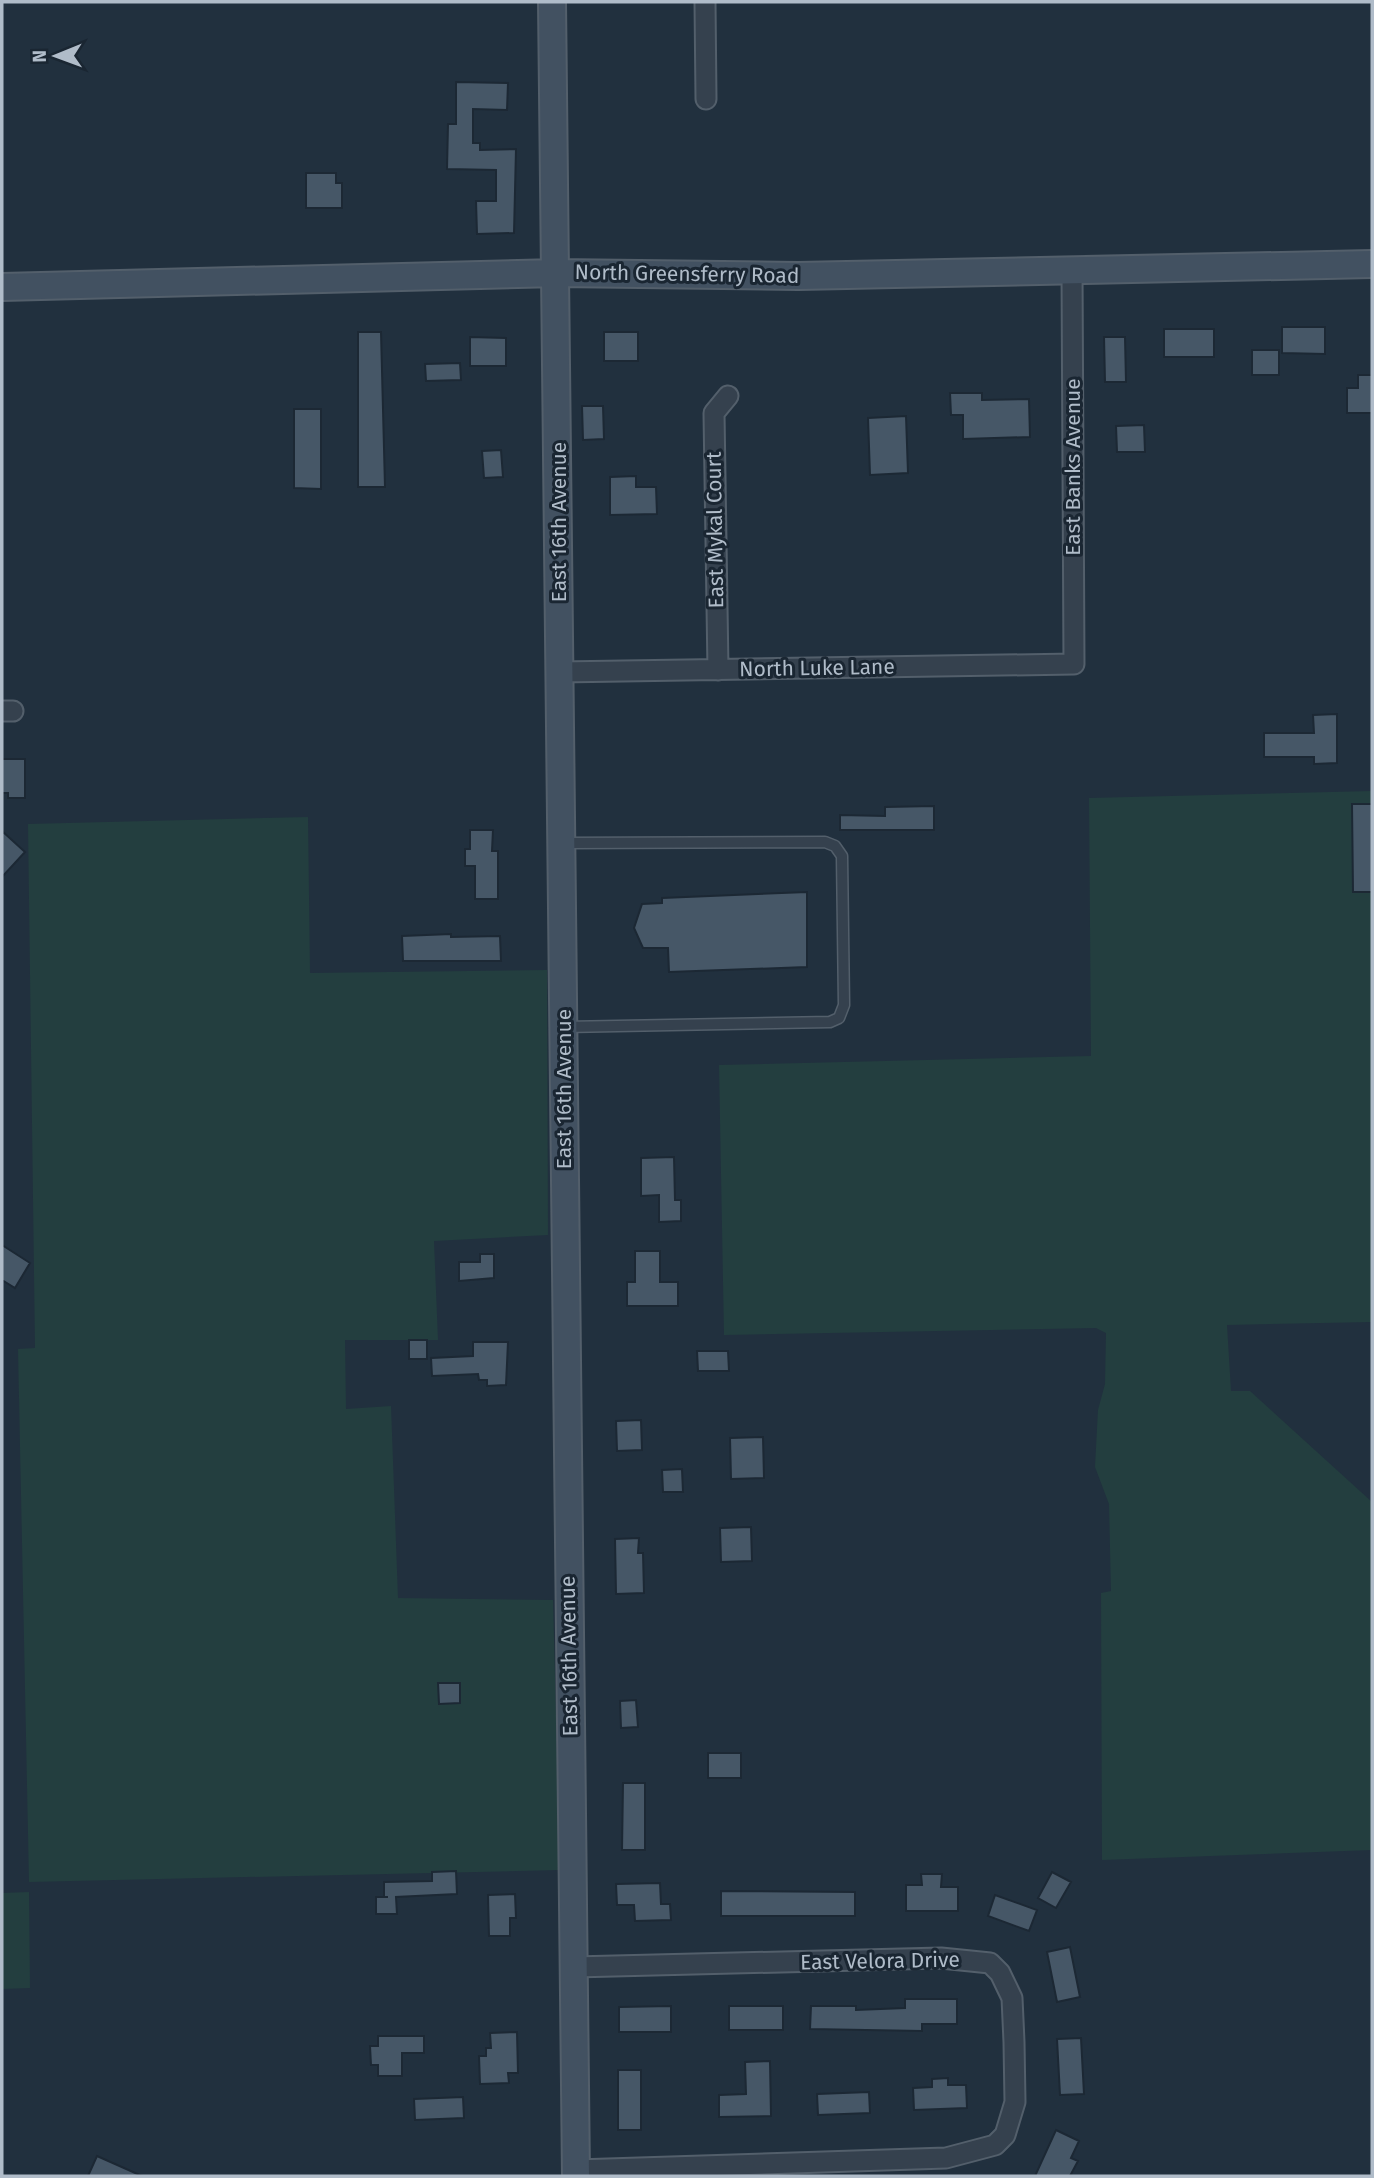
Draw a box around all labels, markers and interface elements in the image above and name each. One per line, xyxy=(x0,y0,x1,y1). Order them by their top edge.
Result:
north arrow xyxy=(21,21,91,91)
text: N xyxy=(28,50,51,63)
street label: North Greensferry Road xyxy=(574,259,800,289)
street label: East Banks Avenue xyxy=(1060,378,1086,556)
street label: East 16th Avenue xyxy=(546,442,572,602)
street label: East Mykal Court xyxy=(701,451,729,609)
street label: North Luke Lane xyxy=(739,654,895,682)
street label: East 16th Avenue xyxy=(551,1009,577,1169)
street label: East 16th Avenue xyxy=(555,1575,583,1737)
street label: East Velora Drive xyxy=(800,1947,960,1975)

